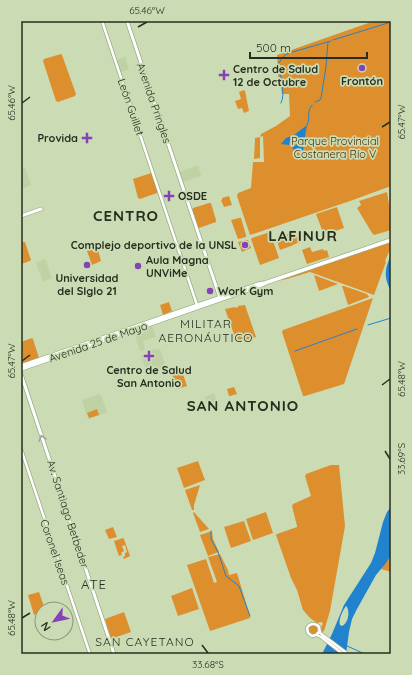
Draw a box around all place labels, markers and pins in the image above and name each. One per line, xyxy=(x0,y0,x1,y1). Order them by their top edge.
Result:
place label: Centro de Salud 12 de Octubre xyxy=(233,62,318,89)
marker: Frontón xyxy=(357,63,367,73)
marker: Centro de Salud 12 de Octubre xyxy=(218,69,230,81)
place label: Frontón xyxy=(341,74,383,88)
place label: Provida xyxy=(37,131,78,145)
marker: Provida xyxy=(81,132,93,144)
place label: OSDE xyxy=(178,189,207,203)
marker: OSDE xyxy=(163,190,175,202)
place label: Complejo deportivo de la UNSL xyxy=(71,238,237,252)
marker: Complejo deportivo de la UNSL xyxy=(240,240,250,250)
place label: Aula Magna UNViMe xyxy=(146,253,209,280)
marker: Universidad del SIglo 21 xyxy=(82,260,92,270)
marker: Aula Magna UNViMe xyxy=(133,261,143,271)
place label: Universidad del SIglo 21 xyxy=(56,271,119,298)
place label: Work Gym xyxy=(218,284,273,298)
marker: Work Gym xyxy=(205,286,215,296)
marker: Centro de Salud San Antonio xyxy=(143,350,155,362)
place label: Centro de Salud San Antonio xyxy=(106,363,192,390)

